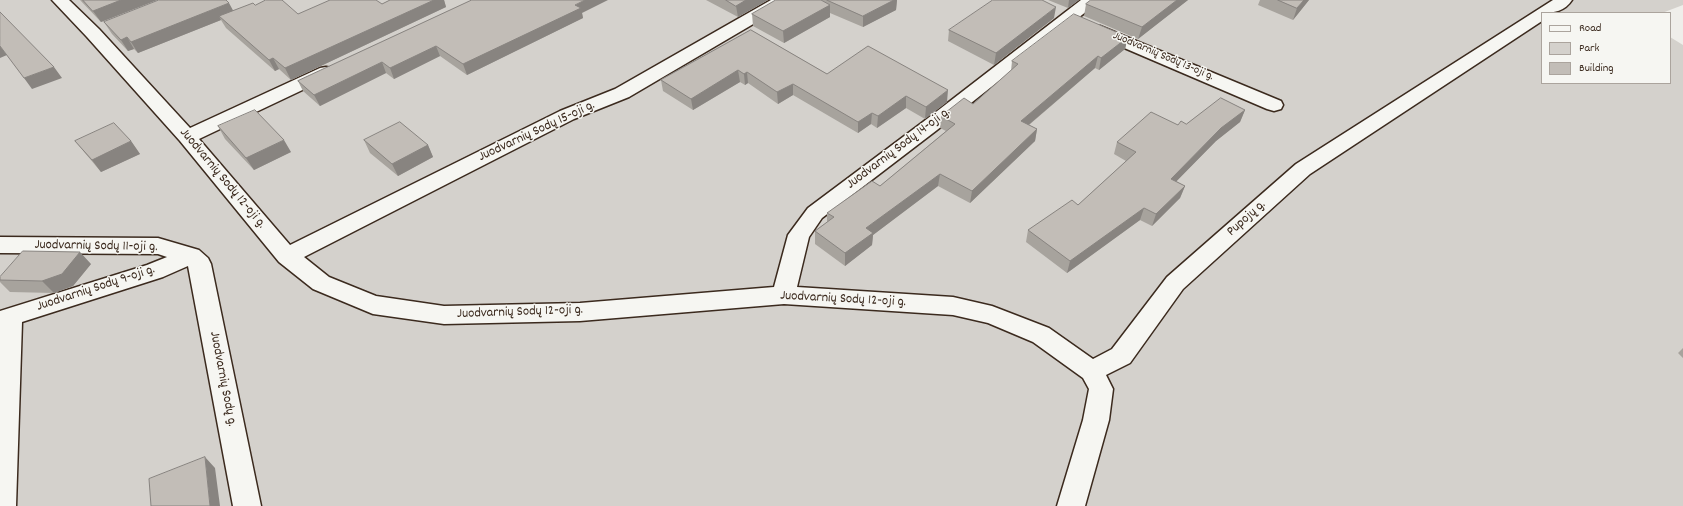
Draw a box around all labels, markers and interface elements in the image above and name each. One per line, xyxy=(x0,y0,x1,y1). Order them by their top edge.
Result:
legend xyxy=(1541,12,1671,84)
text: Road xyxy=(1579,20,1601,37)
street label: Juodvarnių Sodų 13-oji g. xyxy=(1110,29,1216,85)
text: Park xyxy=(1579,40,1599,57)
text: Building xyxy=(1579,60,1614,77)
street label: Juodvarnių Sodų 15-oji g. xyxy=(476,98,598,166)
street label: Juodvarnių Sodų 14-oji g. xyxy=(844,104,954,194)
street label: Juodvarnių Sodų 12-oji g. xyxy=(175,125,269,233)
street label: Pupojų g. xyxy=(1224,197,1270,241)
street label: Juodvarnių Sodų 11-oji g. xyxy=(34,238,158,256)
street label: Juodvarnių Sodų 9-oji g. xyxy=(35,262,157,316)
street label: Juodvarnių Sodų 12-oji g. xyxy=(780,288,906,312)
street label: Juodvarnių Sodų 12-oji g. xyxy=(457,302,583,324)
street label: Juodvarnių Sodų g. xyxy=(205,330,239,428)

